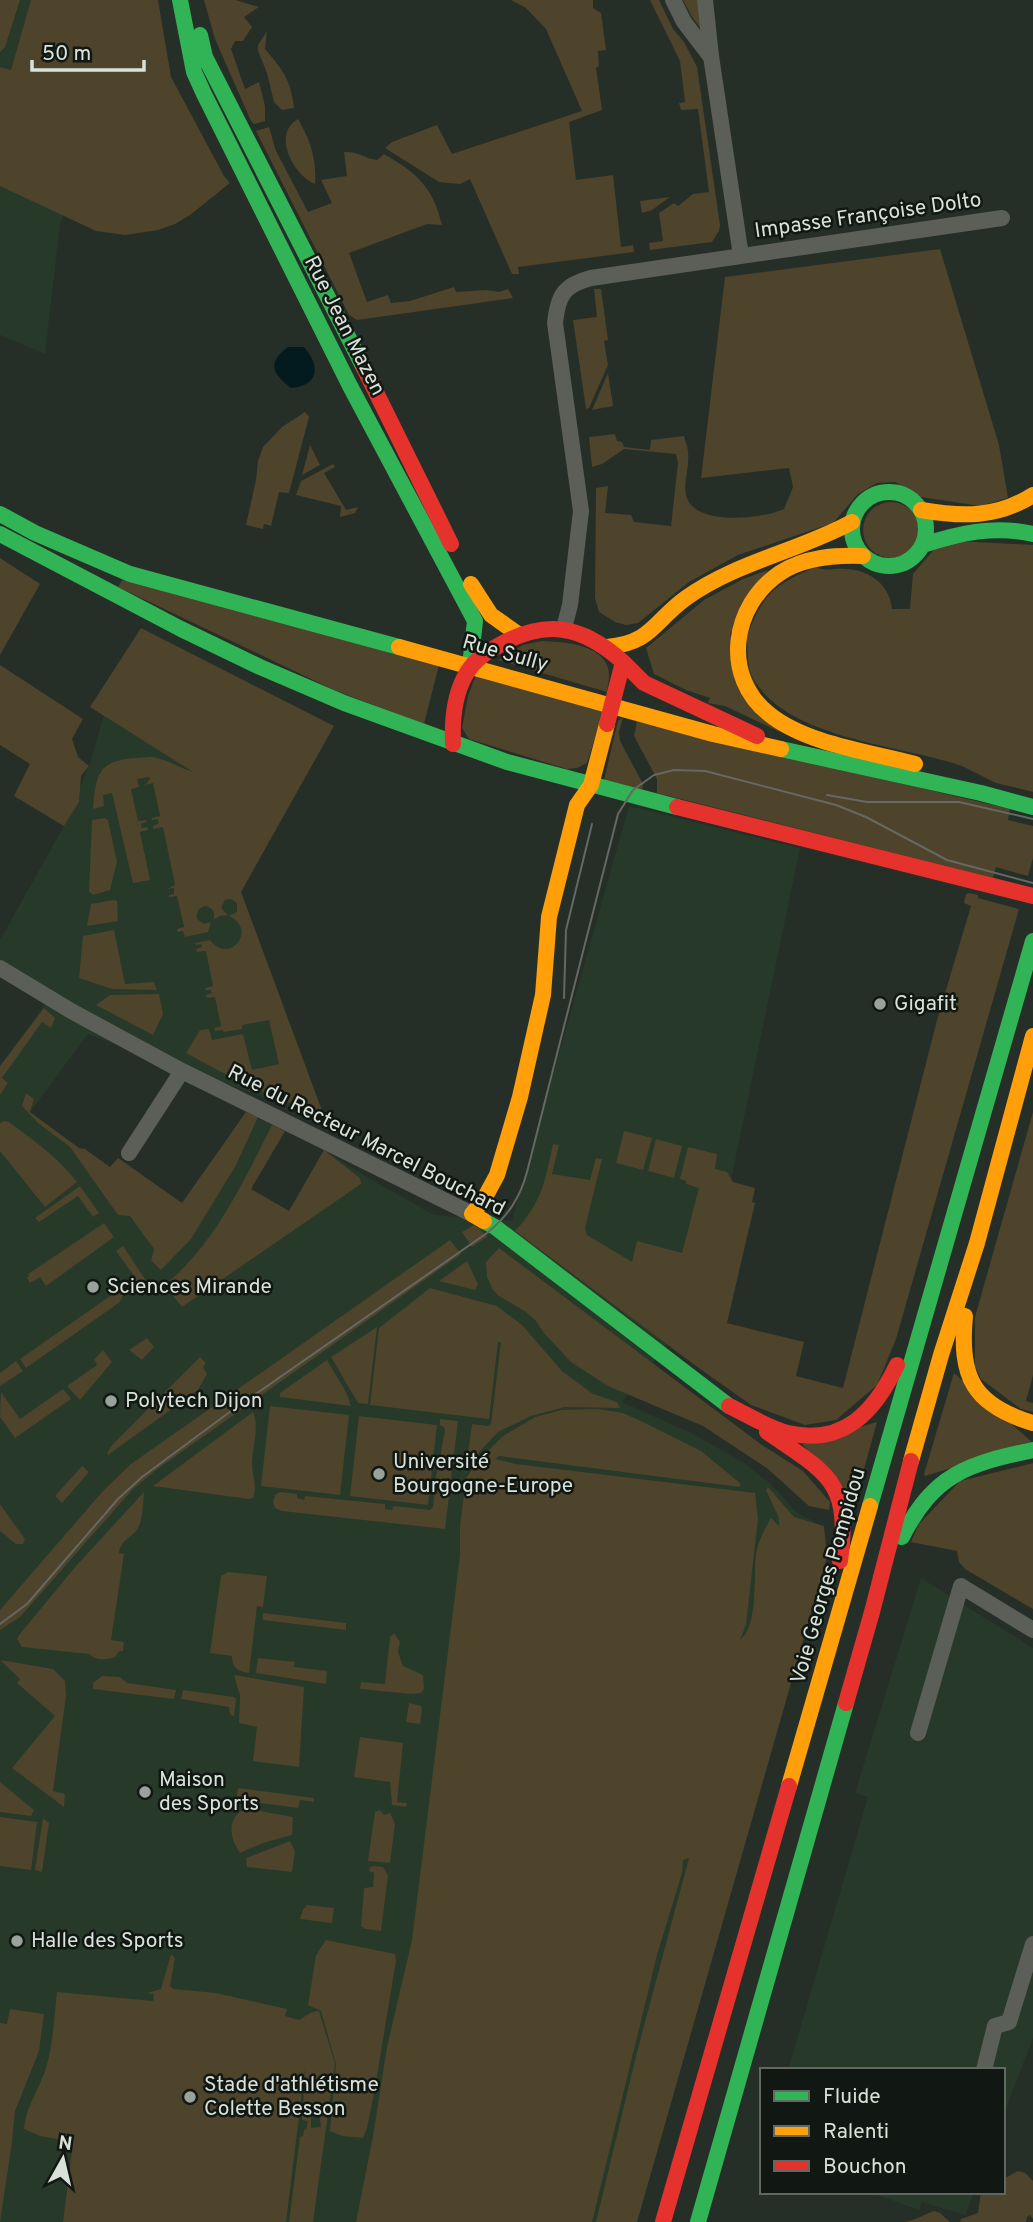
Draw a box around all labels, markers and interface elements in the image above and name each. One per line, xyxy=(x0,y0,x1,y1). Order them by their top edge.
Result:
scale bar xyxy=(32,28,144,72)
text: 50 m xyxy=(42,41,91,68)
street label: Impasse Françoise Dolto xyxy=(753,187,983,245)
street label: Rue Jean Mazen xyxy=(297,252,391,400)
street label: Rue Sully xyxy=(459,629,551,679)
place label: Gigafit xyxy=(894,991,957,1018)
marker: Gigafit xyxy=(872,996,888,1012)
street label: Rue du Recteur Marcel Bouchard xyxy=(223,1059,509,1223)
place label: Sciences Mirande xyxy=(107,1274,272,1301)
marker: Sciences Mirande xyxy=(85,1279,101,1295)
place label: Polytech Dijon xyxy=(125,1388,263,1415)
marker: Polytech Dijon xyxy=(103,1393,119,1409)
place label: Université Bourgogne-Europe xyxy=(393,1449,573,1500)
street label: Voie Georges Pompidou xyxy=(785,1465,873,1687)
marker: Université Bourgogne-Europe xyxy=(371,1466,387,1482)
place label: Maison des Sports xyxy=(159,1767,259,1818)
marker: Maison des Sports xyxy=(137,1784,153,1800)
place label: Halle des Sports xyxy=(31,1928,184,1955)
marker: Halle des Sports xyxy=(9,1933,25,1949)
legend xyxy=(760,2068,1005,2194)
place label: Stade d'athlétisme Colette Besson xyxy=(204,2072,379,2123)
text: Fluide xyxy=(823,2084,881,2111)
marker: Stade d'athlétisme Colette Besson xyxy=(182,2089,198,2105)
text: Ralenti xyxy=(823,2119,889,2146)
north arrow xyxy=(28,2124,98,2194)
text: N xyxy=(57,2131,74,2157)
text: Bouchon xyxy=(823,2154,906,2181)

